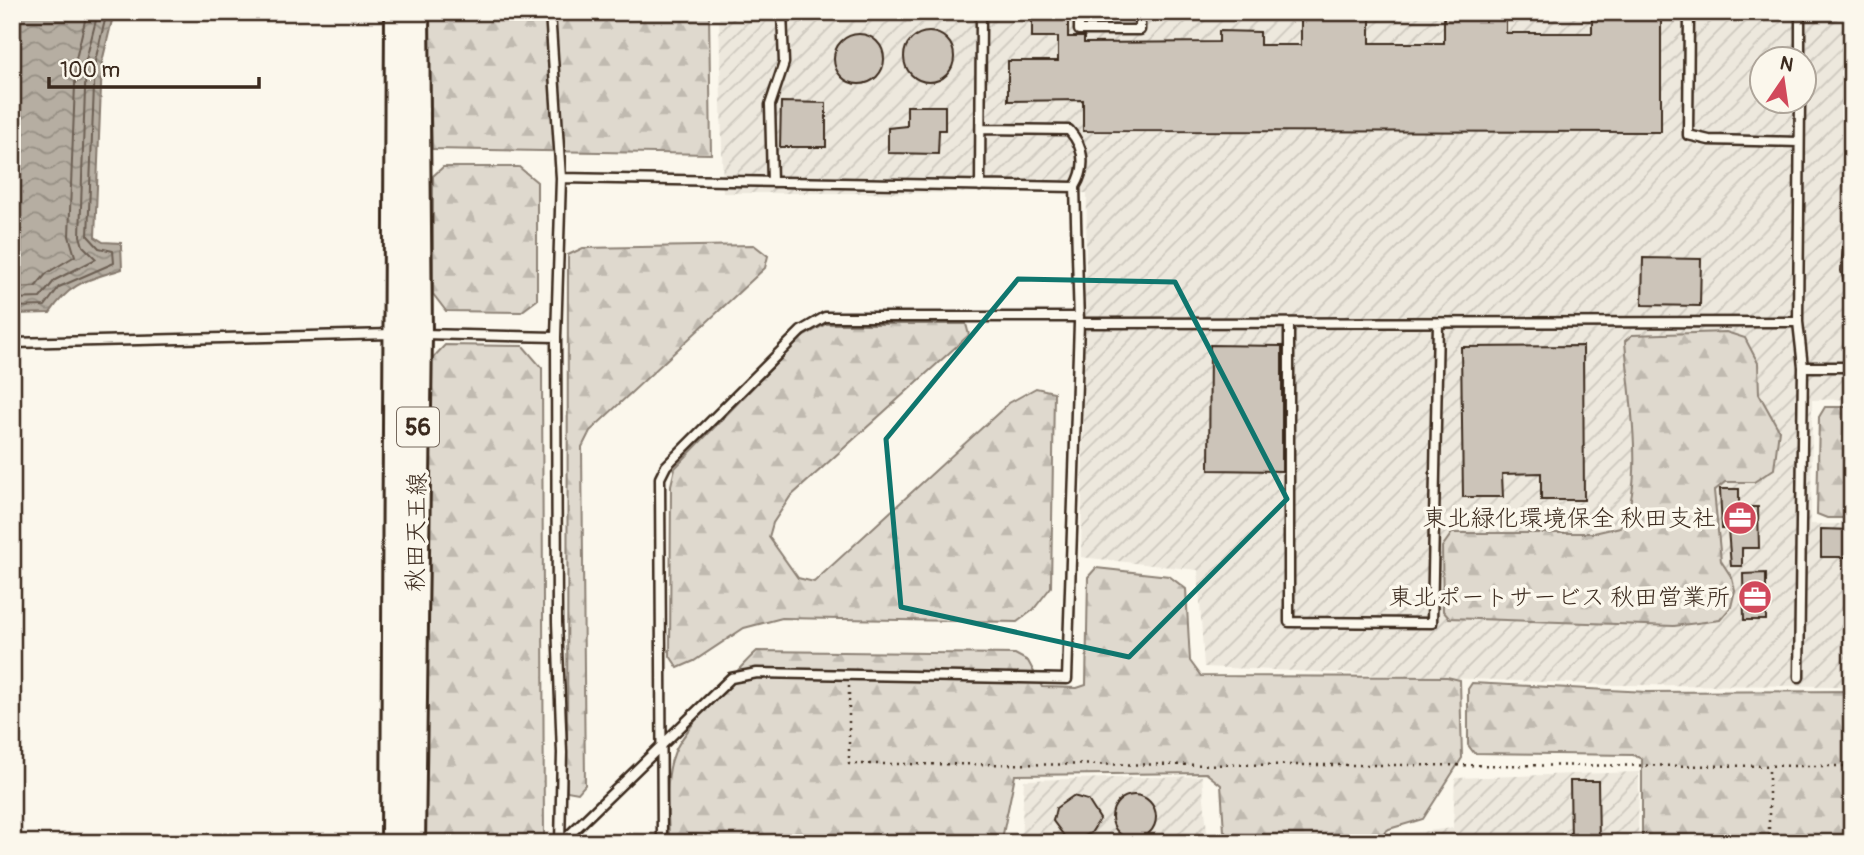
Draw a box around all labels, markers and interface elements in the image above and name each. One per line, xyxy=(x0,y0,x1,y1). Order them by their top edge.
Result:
scale bar xyxy=(49,46,259,90)
north arrow xyxy=(1748,46,1818,116)
text: N xyxy=(1778,51,1796,78)
text: 100 m xyxy=(60,57,120,84)
road number: 56 xyxy=(397,408,439,446)
street label: 秋田天王線 xyxy=(401,472,432,592)
office icon: 東北緑化環境保全 秋田支社 xyxy=(1721,499,1759,537)
place label: 東北緑化環境保全 秋田支社 xyxy=(1423,504,1716,533)
office icon: 東北ポートサービス 秋田営業所 xyxy=(1736,578,1774,616)
place label: 東北ポートサービス 秋田営業所 xyxy=(1389,583,1730,612)

